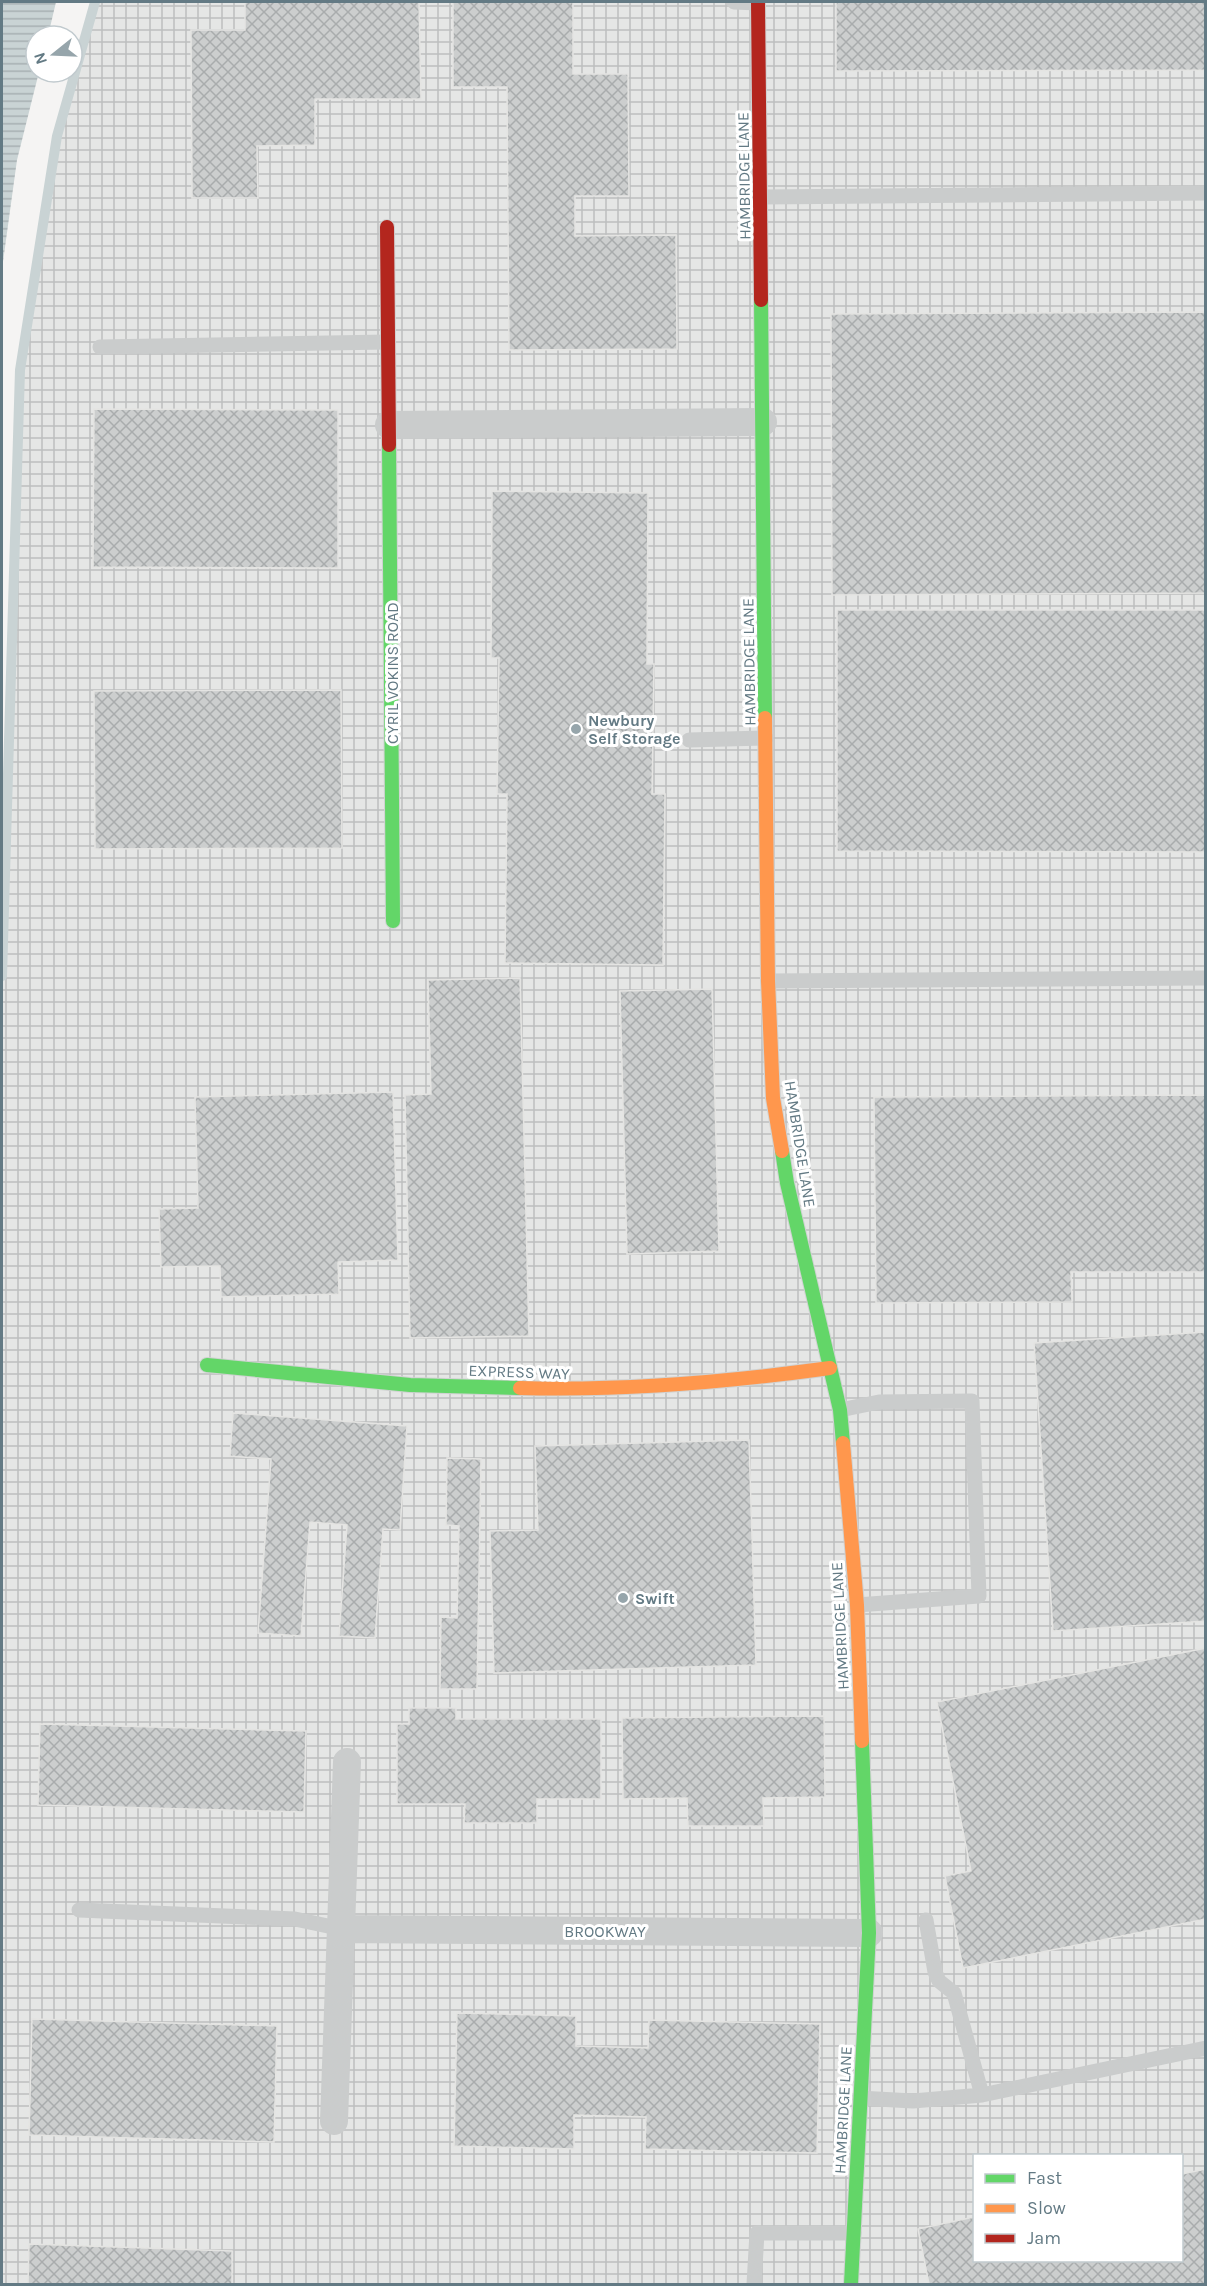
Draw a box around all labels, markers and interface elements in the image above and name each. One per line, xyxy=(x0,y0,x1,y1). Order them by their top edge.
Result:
north arrow xyxy=(24,24,84,84)
text: N xyxy=(29,50,51,67)
street label: HAMBRIDGE LANE xyxy=(733,112,755,240)
street label: HAMBRIDGE LANE xyxy=(738,598,760,726)
street label: CYRIL VOKINS ROAD xyxy=(383,602,402,744)
place label: Newbury Self Storage xyxy=(588,711,680,748)
marker: Newbury Self Storage xyxy=(569,722,583,736)
street label: HAMBRIDGE LANE xyxy=(781,1079,819,1209)
street label: EXPRESS WAY xyxy=(468,1361,570,1383)
street label: HAMBRIDGE LANE xyxy=(827,1562,853,1690)
place label: Swift xyxy=(635,1589,675,1608)
marker: Swift xyxy=(616,1591,630,1605)
street label: BROOKWAY xyxy=(564,1922,646,1941)
street label: HAMBRIDGE LANE xyxy=(830,2046,856,2174)
legend xyxy=(973,2154,1183,2262)
text: Fast xyxy=(1027,2167,1062,2189)
text: Slow xyxy=(1027,2197,1066,2219)
text: Jam xyxy=(1027,2227,1061,2249)

